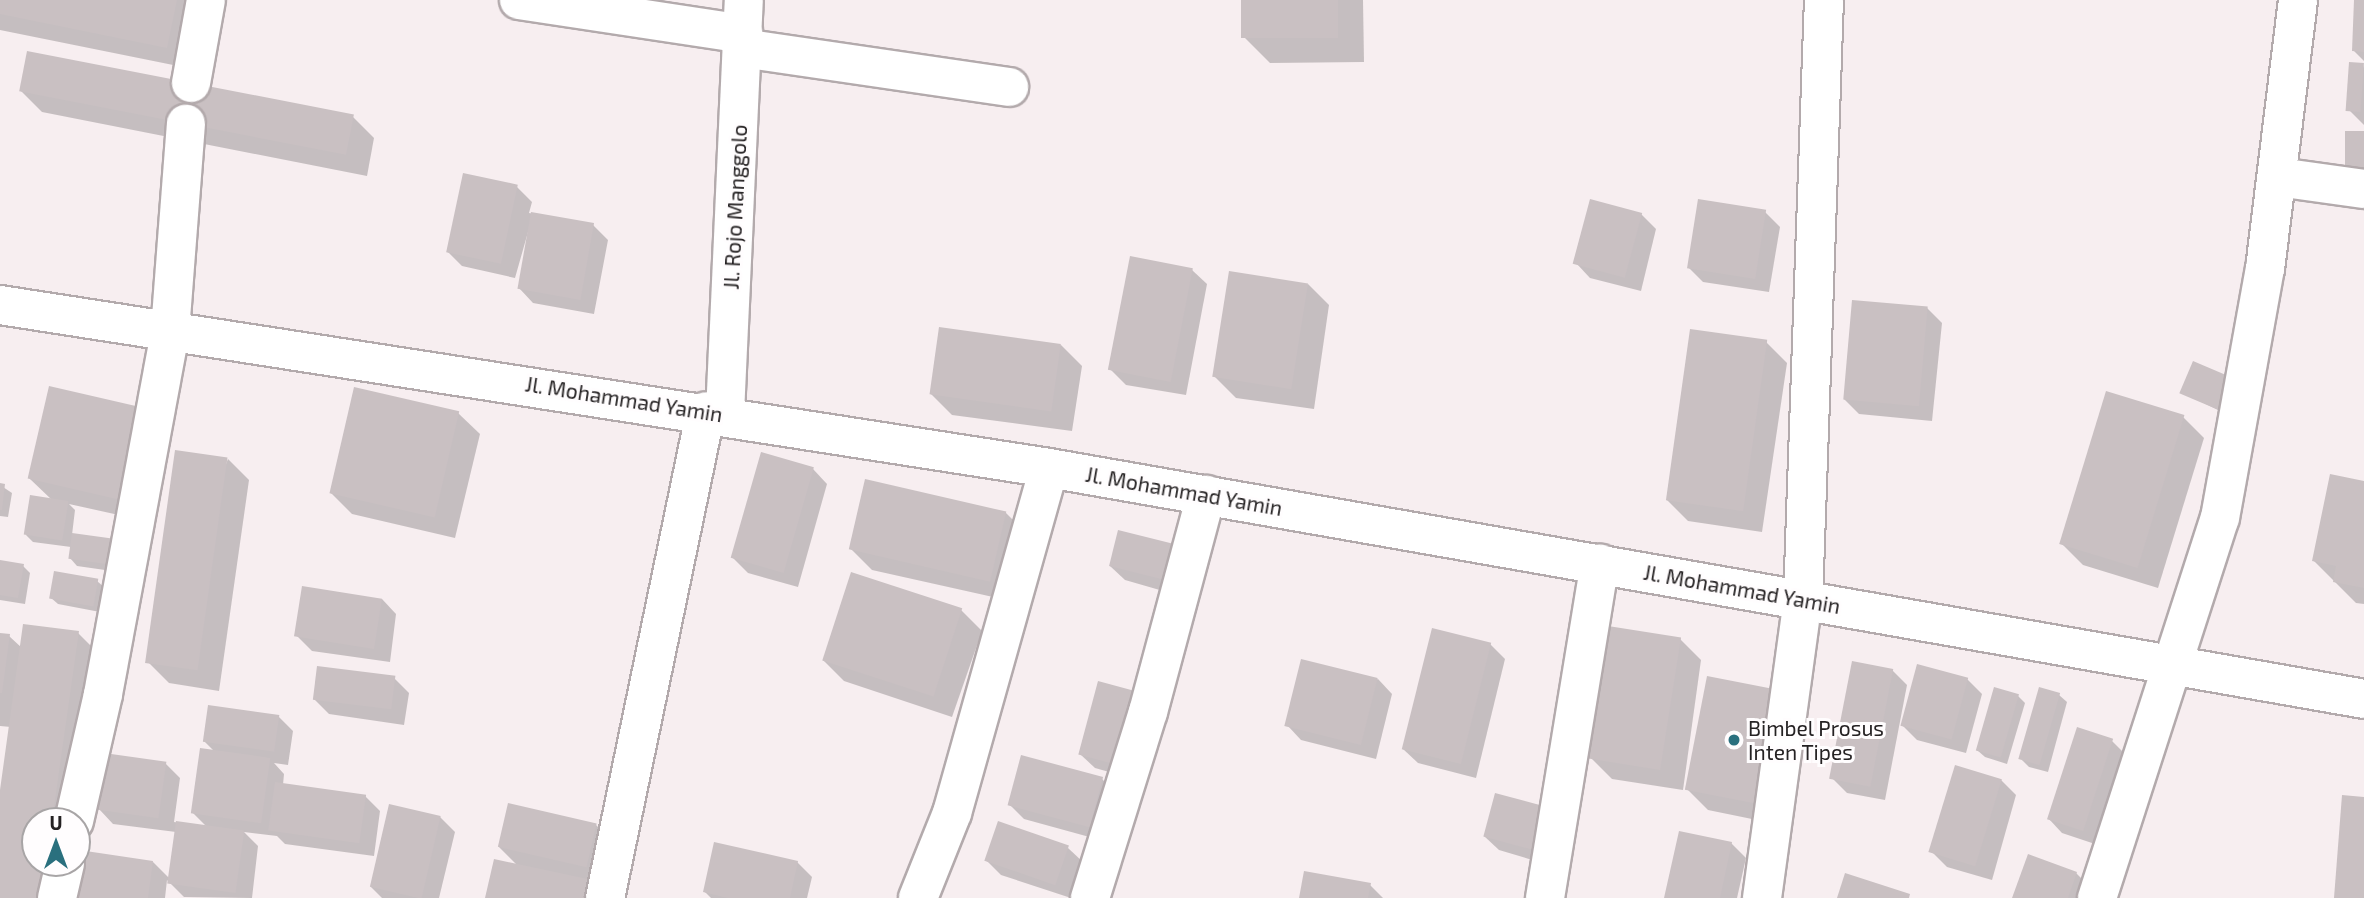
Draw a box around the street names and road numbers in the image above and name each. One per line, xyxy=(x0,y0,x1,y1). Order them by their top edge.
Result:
street label: Jl. Rojo Manggolo xyxy=(718,124,752,290)
street label: Jl. Mohammad Yamin xyxy=(523,371,725,427)
street label: Jl. Mohammad Yamin xyxy=(1083,461,1285,521)
street label: Jl. Mohammad Yamin xyxy=(1641,559,1843,619)

